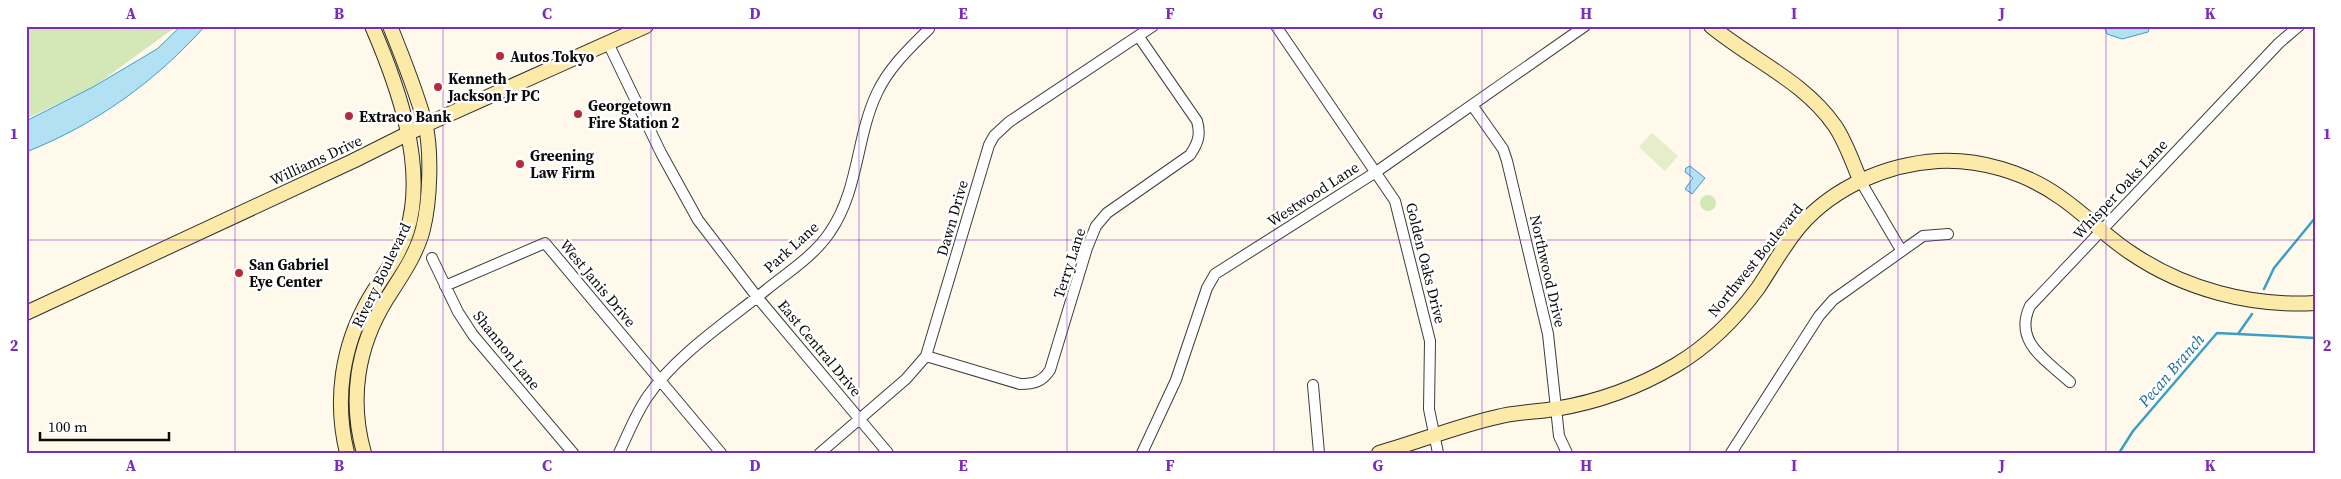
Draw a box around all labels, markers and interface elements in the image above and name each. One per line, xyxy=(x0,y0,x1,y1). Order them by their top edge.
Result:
text: A xyxy=(126,2,137,24)
text: B xyxy=(334,2,345,24)
text: C xyxy=(542,2,552,24)
text: D xyxy=(749,2,761,24)
text: E xyxy=(958,2,968,24)
text: F xyxy=(1165,2,1175,24)
text: G xyxy=(1373,2,1384,24)
text: H xyxy=(1580,2,1592,24)
text: I xyxy=(1791,2,1797,24)
text: J xyxy=(1998,2,2005,24)
text: K xyxy=(2204,2,2216,24)
place label: Autos Tokyo xyxy=(510,46,595,67)
marker: Autos Tokyo xyxy=(494,50,506,62)
place label: Kenneth Jackson Jr PC xyxy=(447,68,540,106)
marker: Kenneth Jackson Jr PC xyxy=(432,81,444,93)
place label: Georgetown Fire Station 2 xyxy=(588,95,679,133)
place label: Extraco Bank xyxy=(359,106,451,127)
marker: Georgetown Fire Station 2 xyxy=(572,108,584,120)
marker: Extraco Bank xyxy=(343,110,355,122)
text: 1 xyxy=(10,122,18,144)
text: 1 xyxy=(2323,122,2331,144)
street label: Williams Drive xyxy=(267,129,366,190)
street label: Whisper Oaks Lane xyxy=(2068,134,2172,244)
place label: Greening Law Firm xyxy=(530,145,595,183)
street label: Westwood Lane xyxy=(1263,156,1363,232)
marker: Greening Law Firm xyxy=(514,158,526,170)
street label: Dawn Drive xyxy=(931,177,973,258)
street label: Northwest Boulevard xyxy=(1703,198,1808,321)
street label: Golden Oaks Drive xyxy=(1401,200,1451,326)
street label: Northwood Drive xyxy=(1525,213,1571,330)
street label: Park Lane xyxy=(759,216,823,277)
street label: Rivery Boulevard xyxy=(346,219,416,331)
street label: Terry Lane xyxy=(1048,225,1090,301)
street label: West Janis Drive xyxy=(555,235,641,332)
place label: San Gabriel Eye Center xyxy=(249,254,329,292)
marker: San Gabriel Eye Center xyxy=(233,267,245,279)
street label: East Central Drive xyxy=(773,295,867,401)
street label: Shannon Lane xyxy=(469,306,546,394)
water label: Pecan Branch xyxy=(2132,328,2209,412)
text: 2 xyxy=(10,334,19,356)
text: 2 xyxy=(2323,334,2332,356)
scale bar xyxy=(40,409,169,441)
text: 100 m xyxy=(48,416,88,437)
text: A xyxy=(126,454,137,476)
text: B xyxy=(334,454,345,476)
text: C xyxy=(542,454,552,476)
text: D xyxy=(749,454,761,476)
text: E xyxy=(958,454,968,476)
text: F xyxy=(1165,454,1175,476)
text: G xyxy=(1373,454,1384,476)
text: H xyxy=(1580,454,1592,476)
text: I xyxy=(1791,454,1797,476)
text: J xyxy=(1998,454,2005,476)
text: K xyxy=(2204,454,2216,476)

